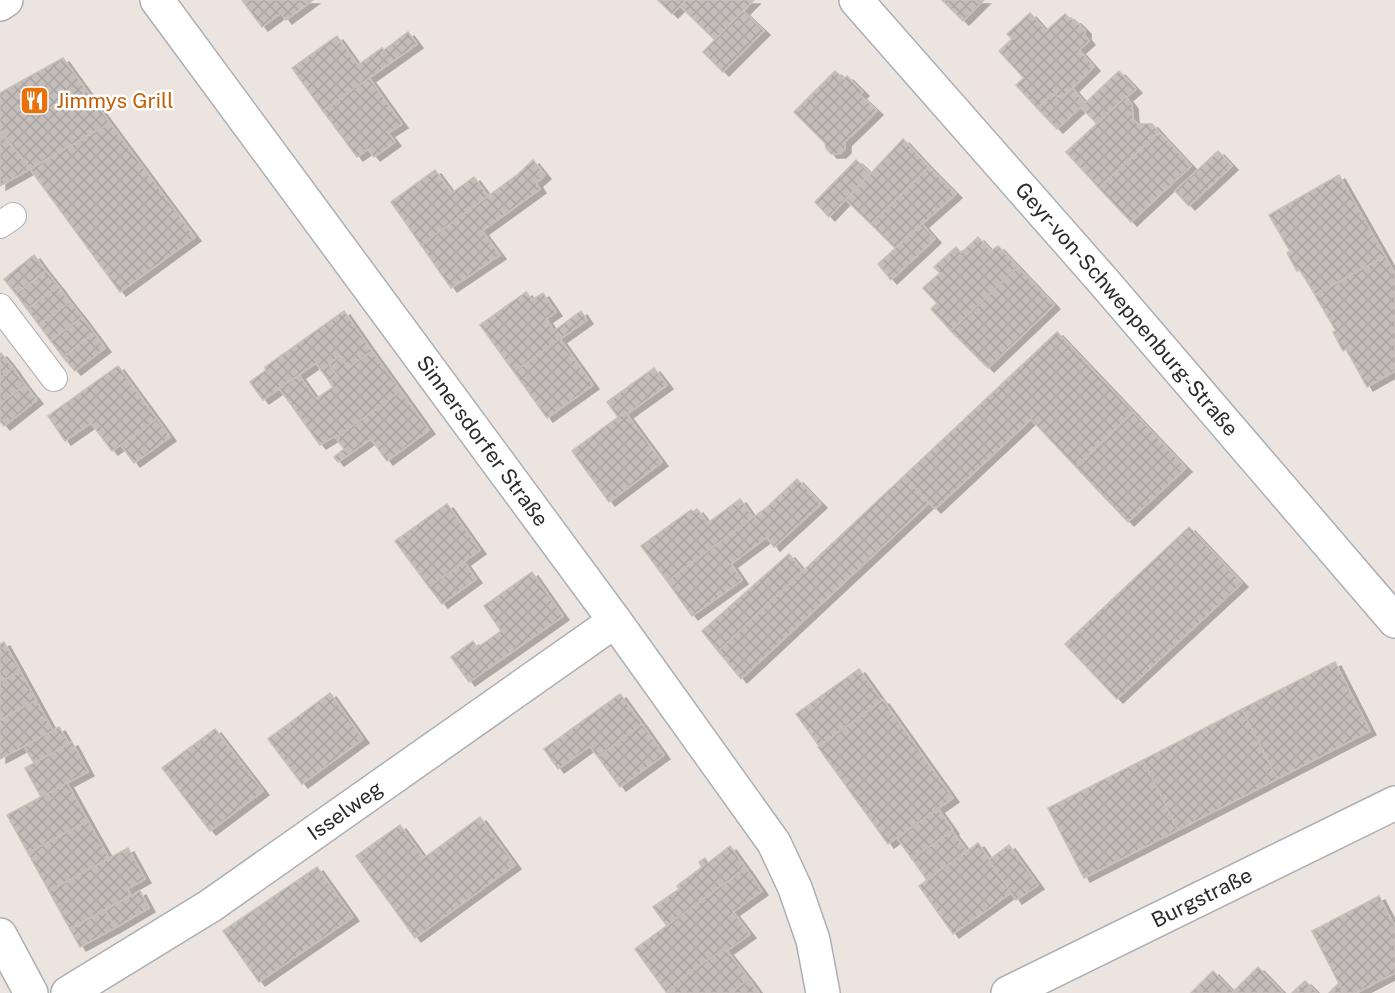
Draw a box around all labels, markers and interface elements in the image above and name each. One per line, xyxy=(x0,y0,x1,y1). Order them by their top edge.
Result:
restaurant icon: Jimmys Grill xyxy=(19,85,51,117)
place label: Jimmys Grill xyxy=(56,88,174,113)
street label: Geyr-von-Schweppenburg-Straße xyxy=(1010,177,1244,441)
street label: Sinnersdorfer Straße xyxy=(411,350,554,531)
street label: Isselweg xyxy=(303,775,387,845)
street label: Burgstraße xyxy=(1147,862,1256,933)

